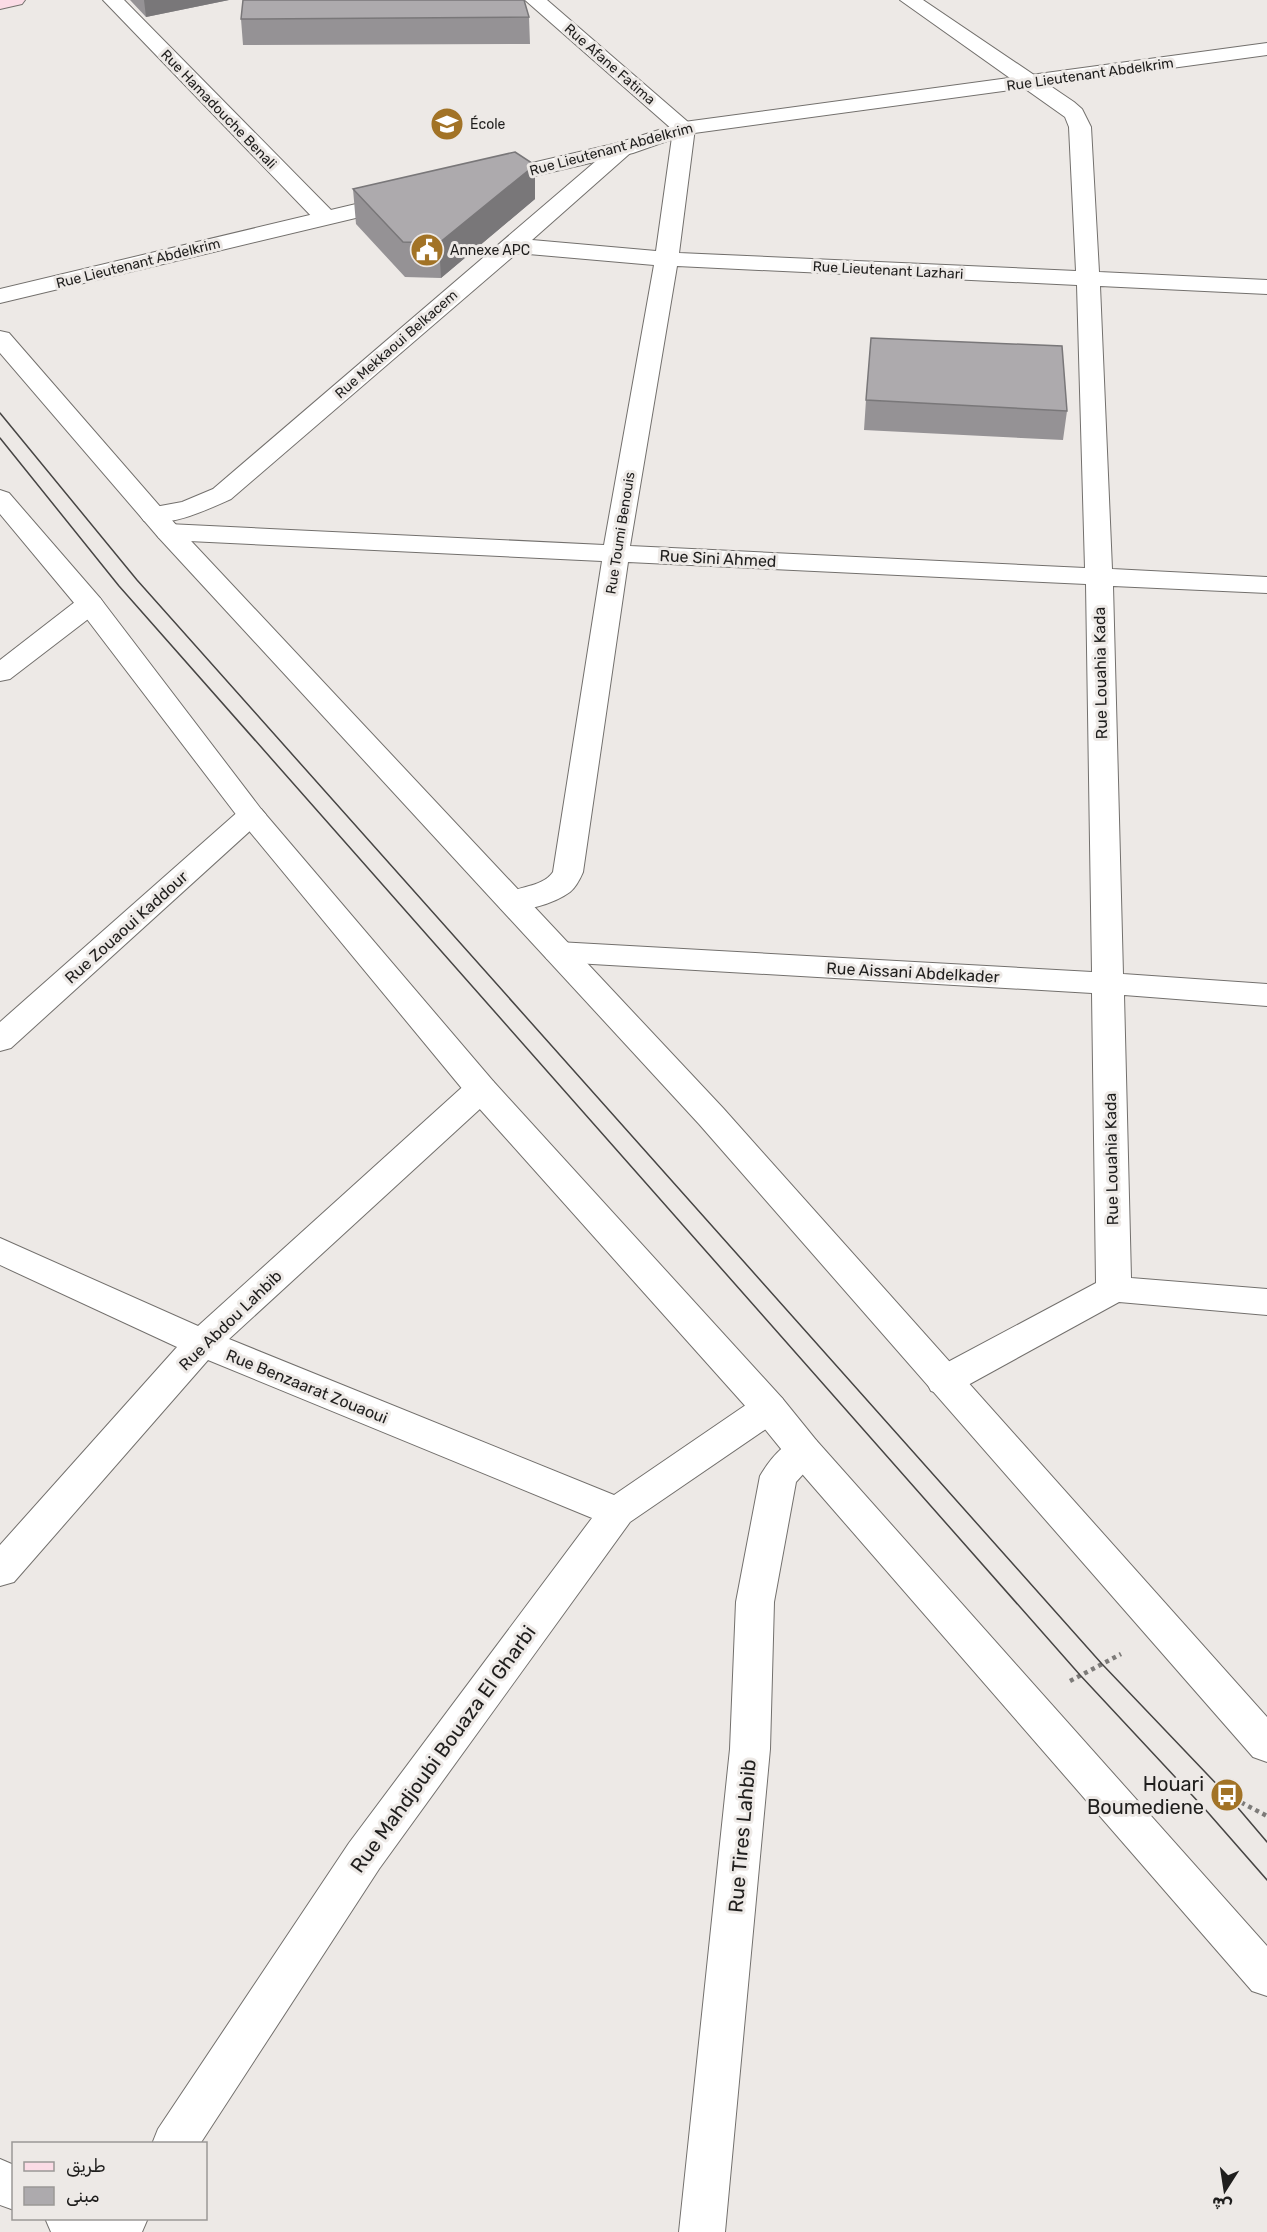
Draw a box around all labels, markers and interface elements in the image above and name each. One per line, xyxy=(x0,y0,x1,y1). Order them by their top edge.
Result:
street label: Rue Afane Fatima xyxy=(561,20,659,108)
street label: Rue Hamadouche Benali xyxy=(157,46,280,173)
street label: Rue Lieutenant Abdelkrim xyxy=(1005,54,1175,95)
school or university icon: École xyxy=(429,106,465,142)
place label: École xyxy=(470,115,506,133)
street label: Rue Lieutenant Abdelkrim xyxy=(528,119,695,180)
public building icon: Annexe APC xyxy=(409,232,445,268)
street label: Rue Lieutenant Abdelkrim xyxy=(54,235,222,292)
place label: Annexe APC xyxy=(450,242,530,259)
street label: Rue Lieutenant Lazhari xyxy=(812,258,964,283)
street label: Rue Mekkaoui Belkacem xyxy=(332,287,461,402)
street label: Rue Toumi Benouis xyxy=(602,471,639,595)
street label: Rue Sini Ahmed xyxy=(659,546,777,571)
street label: Rue Louahia Kada xyxy=(1090,607,1111,739)
street label: Rue Zouaoui Kaddour xyxy=(61,867,192,988)
street label: Rue Aissani Abdelkader xyxy=(826,958,1000,987)
street label: Rue Louahia Kada xyxy=(1101,1093,1122,1225)
street label: Rue Abdou Lahbib xyxy=(175,1266,286,1374)
street label: Rue Benzaarat Zouaoui xyxy=(223,1345,390,1428)
street label: Rue Mahdjoubi Bouaza El Gharbi xyxy=(345,1621,541,1877)
street label: Rue Tires Lahbib xyxy=(723,1758,761,1914)
place label: Houari Boumediene xyxy=(1087,1772,1204,1819)
bus stop icon: Houari Boumediene xyxy=(1209,1777,1245,1813)
legend xyxy=(12,2142,207,2220)
text: طريق xyxy=(66,2155,106,2177)
north arrow xyxy=(1195,2160,1255,2220)
text: مبنى xyxy=(66,2185,100,2207)
text: ش xyxy=(1210,2193,1234,2216)

